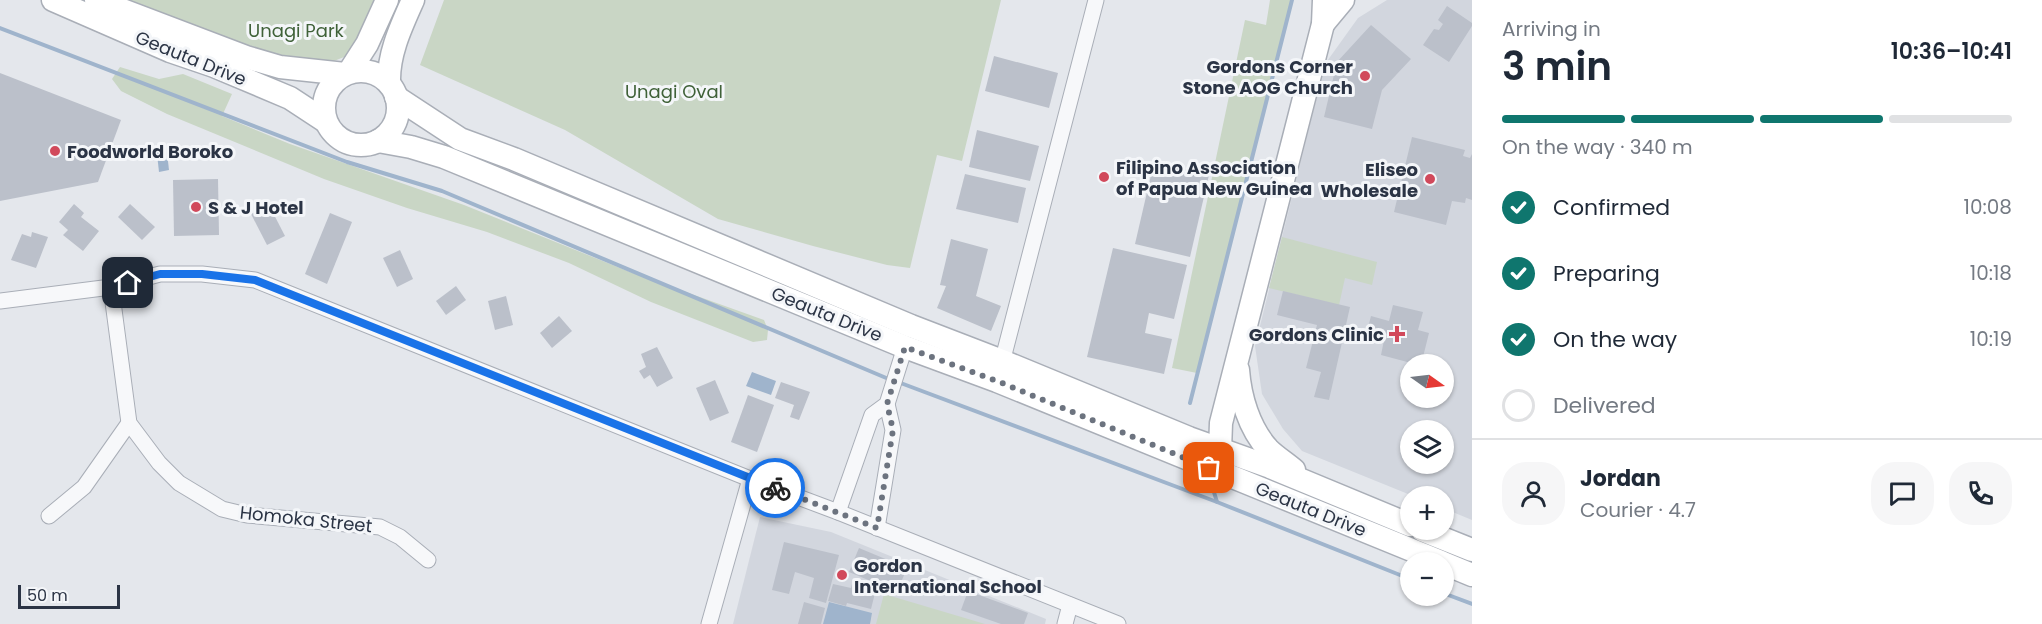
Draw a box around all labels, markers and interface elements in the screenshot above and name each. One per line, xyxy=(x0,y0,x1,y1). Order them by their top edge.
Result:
text: Arriving in xyxy=(1502,15,1601,43)
park label: Unagi Park xyxy=(248,18,345,43)
street label: Geauta Drive xyxy=(132,24,250,92)
text: 10:36–10:41 xyxy=(1891,36,2012,67)
text: 3 min xyxy=(1502,39,1612,94)
place label: Gordons Corner Stone AOG Church xyxy=(1182,54,1353,100)
marker: Gordons Corner Stone AOG Church xyxy=(1358,69,1372,83)
park label: Unagi Oval xyxy=(625,79,723,104)
text: On the way · 340 m xyxy=(1502,133,1693,161)
place label: Foodworld Boroko xyxy=(67,139,233,164)
marker: Foodworld Boroko xyxy=(48,144,62,158)
place label: Filipino Association of Papua New Guinea xyxy=(1116,155,1312,201)
place label: Eliseo Wholesale xyxy=(1320,157,1418,203)
marker: Filipino Association of Papua New Guinea xyxy=(1097,170,1111,184)
marker: Eliseo Wholesale xyxy=(1423,172,1437,186)
icon: check xyxy=(1502,191,1535,224)
text: Confirmed xyxy=(1553,192,1670,223)
text: 10:08 xyxy=(1964,193,2012,221)
place label: S & J Hotel xyxy=(208,195,304,220)
marker: S & J Hotel xyxy=(189,200,203,214)
pin xyxy=(102,257,153,308)
icon: check xyxy=(1502,257,1535,290)
text: Preparing xyxy=(1553,258,1660,289)
text: 10:18 xyxy=(1970,259,2012,287)
icon: home xyxy=(111,266,144,299)
street label: Geauta Drive xyxy=(768,280,886,348)
place label: Gordons Clinic xyxy=(1249,322,1384,347)
icon: check xyxy=(1502,323,1535,356)
text: On the way xyxy=(1553,324,1677,355)
marker: Gordons Clinic xyxy=(1388,325,1406,343)
text: 10:19 xyxy=(1970,325,2012,353)
north arrow xyxy=(1400,354,1454,408)
map controls xyxy=(1400,354,1454,606)
text: Delivered xyxy=(1553,390,1656,421)
button: layers xyxy=(1400,420,1454,474)
pin xyxy=(1183,442,1234,493)
icon: bag xyxy=(1192,451,1225,484)
courier xyxy=(745,458,805,518)
button: person xyxy=(1502,462,1565,525)
button: chat xyxy=(1871,462,1934,525)
button: phone xyxy=(1949,462,2012,525)
text: Jordan xyxy=(1580,463,1661,494)
icon: bike xyxy=(759,472,792,505)
street label: Geauta Drive xyxy=(1252,475,1370,543)
button: + xyxy=(1400,486,1454,540)
text: Courier · 4.7 xyxy=(1580,496,1696,524)
street label: Homoka Street xyxy=(239,500,373,538)
button: − xyxy=(1400,552,1454,606)
place label: Gordon International School xyxy=(854,553,1042,599)
marker: Gordon International School xyxy=(835,568,849,582)
scale bar xyxy=(18,582,120,610)
text: 50 m xyxy=(27,584,68,607)

